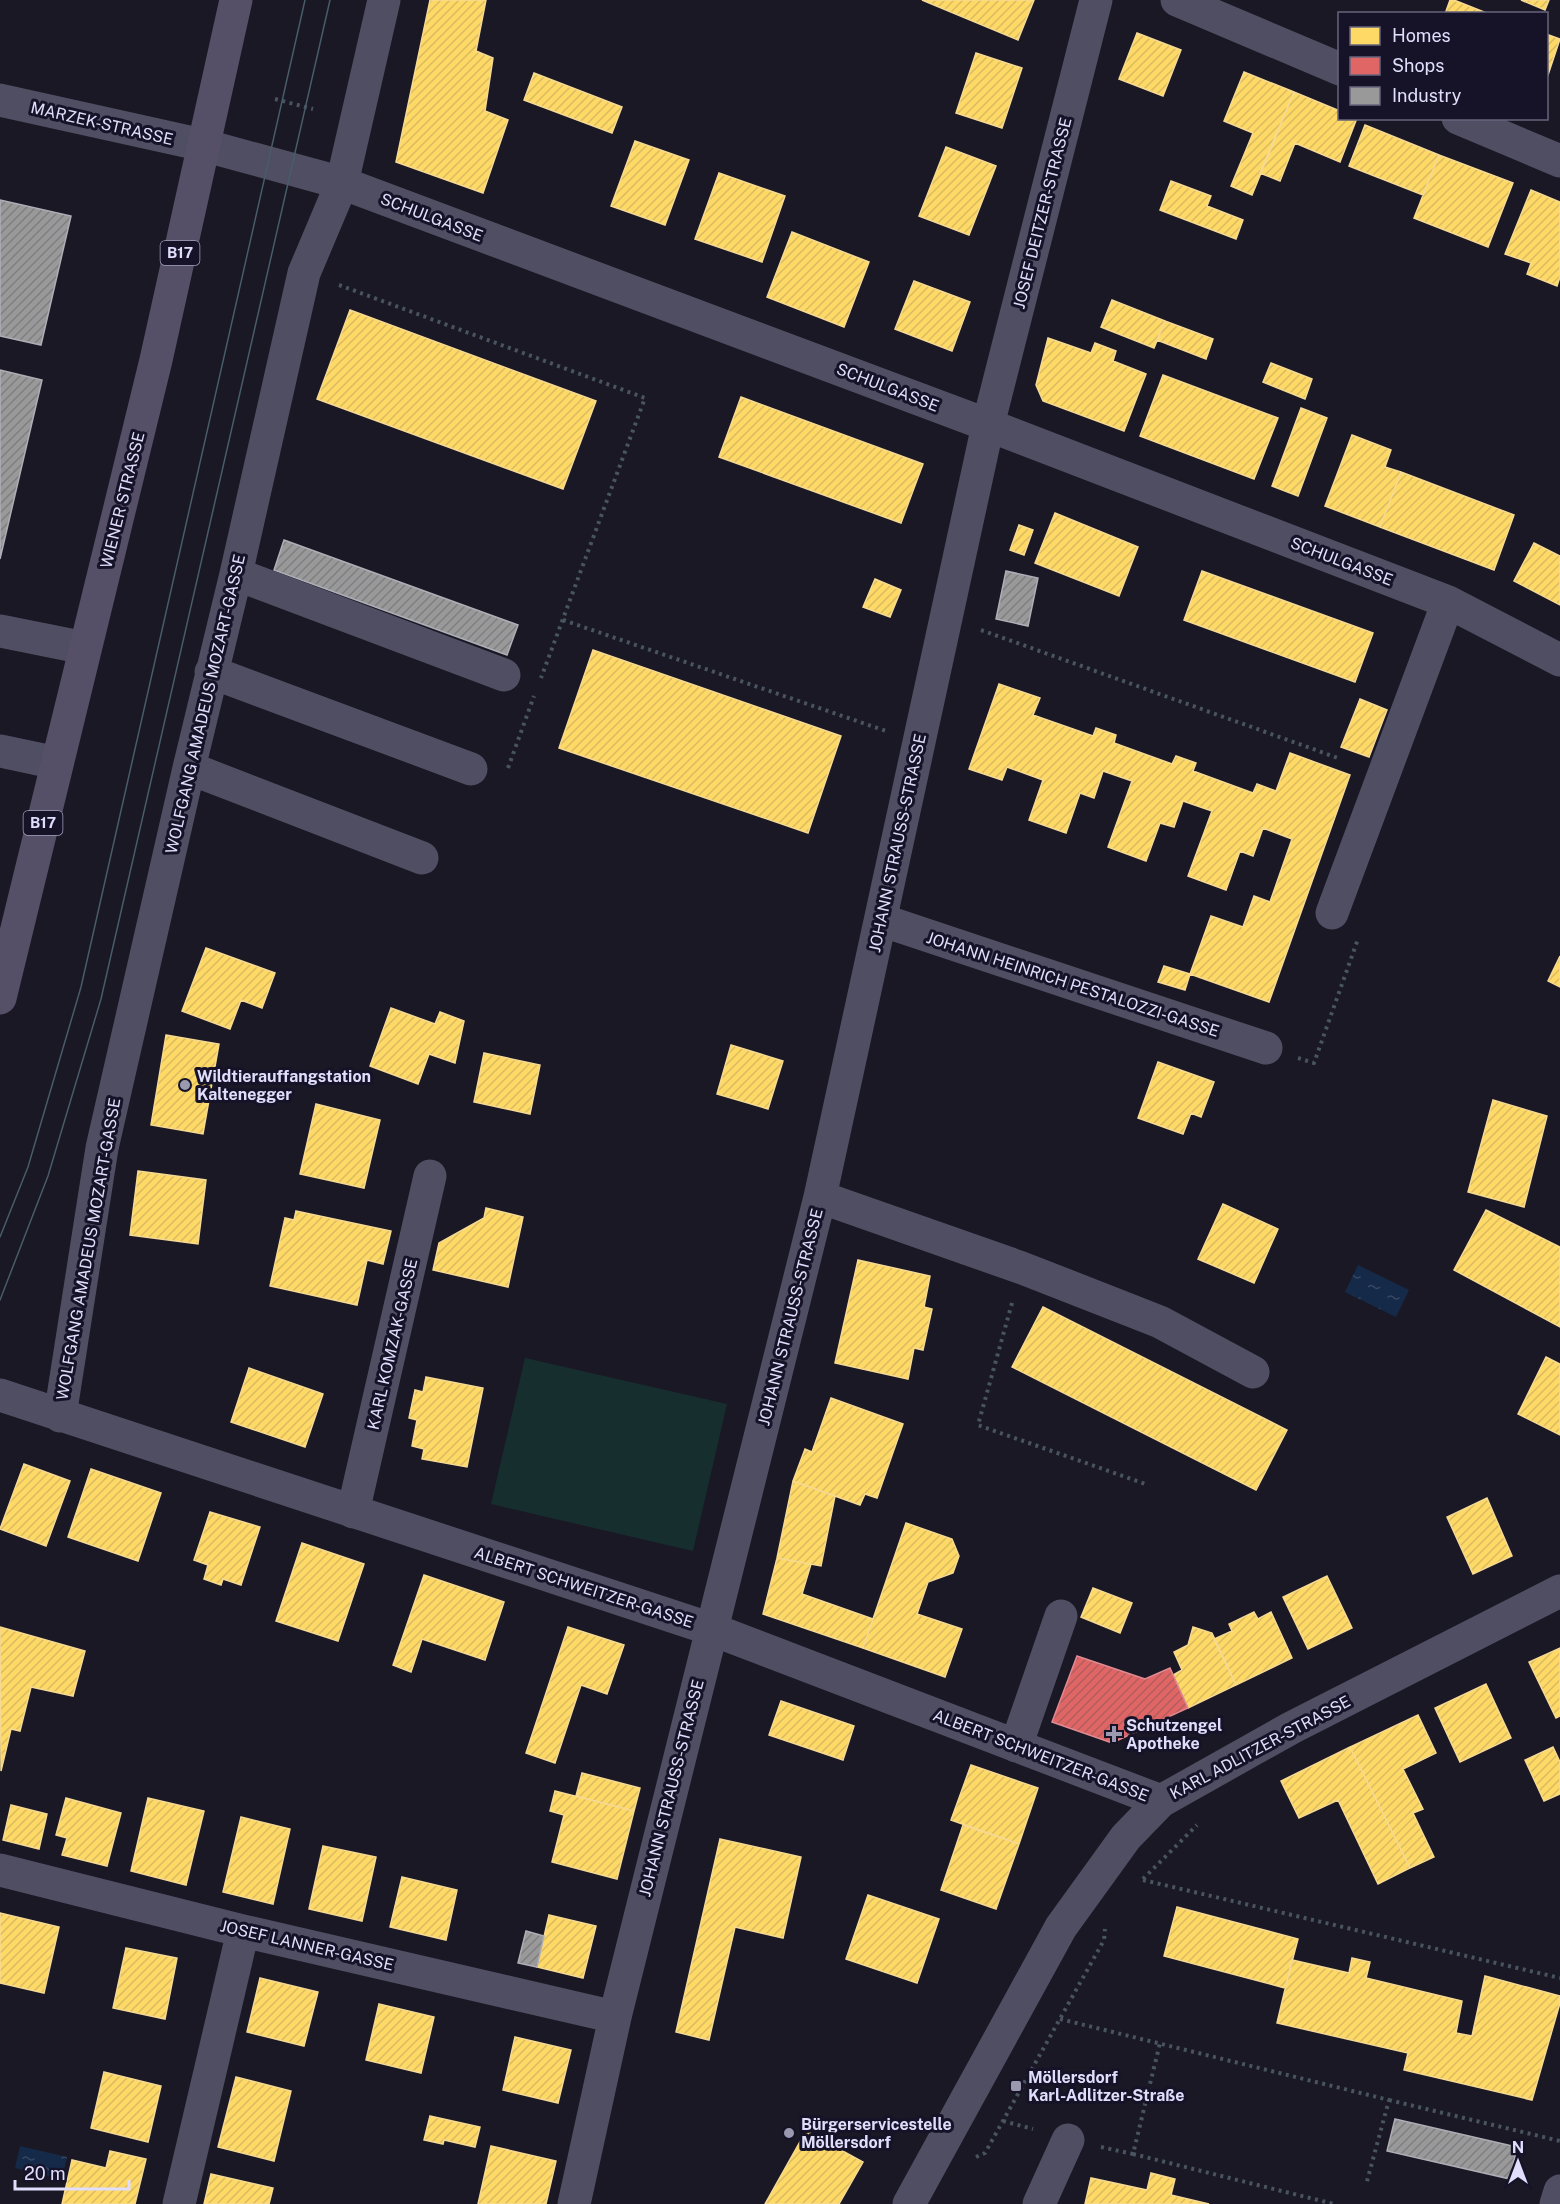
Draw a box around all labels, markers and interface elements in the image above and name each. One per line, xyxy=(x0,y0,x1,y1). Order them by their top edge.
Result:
legend xyxy=(1338,12,1548,120)
text: Homes xyxy=(1392,25,1451,46)
text: Shops xyxy=(1392,55,1444,76)
text: Industry xyxy=(1392,85,1462,106)
street label: MARZEK-STRASSE xyxy=(29,98,175,149)
street label: JOSEF DEITZER-STRASSE xyxy=(1009,115,1076,311)
street label: SCHULGASSE xyxy=(378,189,486,246)
road number: B17 xyxy=(160,241,200,265)
street label: SCHULGASSE xyxy=(834,359,942,416)
street label: WIENER STRASSE xyxy=(96,430,149,570)
street label: SCHULGASSE xyxy=(1288,533,1396,590)
street label: WOLFGANG AMADEUS MOZART-GASSE xyxy=(162,553,249,856)
street label: JOHANN STRAUSS-STRASSE xyxy=(865,732,930,954)
road number: B17 xyxy=(24,811,63,835)
street label: JOHANN HEINRICH PESTALOZZI-GASSE xyxy=(924,928,1222,1041)
place label: Wildtierauffangstation Kaltenegger xyxy=(197,1067,371,1104)
marker: Wildtierauffangstation Kaltenegger xyxy=(178,1078,192,1092)
street label: WOLFGANG AMADEUS MOZART-GASSE xyxy=(53,1096,124,1402)
street label: JOHANN STRAUSS-STRASSE xyxy=(754,1207,827,1428)
street label: KARL KOMZAK-GASSE xyxy=(364,1257,421,1432)
street label: ALBERT SCHWEITZER-GASSE xyxy=(472,1543,696,1632)
street label: JOHANN STRAUSS-STRASSE xyxy=(635,1678,708,1899)
street label: KARL ADLITZER-STRASSE xyxy=(1167,1692,1354,1803)
street label: ALBERT SCHWEITZER-GASSE xyxy=(930,1705,1151,1805)
place label: Schutzengel Apotheke xyxy=(1126,1716,1222,1753)
marker: Schutzengel Apotheke xyxy=(1107,1727,1121,1741)
street label: JOSEF LANNER-GASSE xyxy=(218,1916,395,1975)
place label: Möllersdorf Karl-Adlitzer-Straße xyxy=(1028,2068,1185,2105)
marker: Möllersdorf Karl-Adlitzer-Straße xyxy=(1009,2079,1023,2093)
place label: Bürgerservicestelle Möllersdorf xyxy=(801,2115,952,2152)
marker: Bürgerservicestelle Möllersdorf xyxy=(782,2126,796,2140)
north arrow xyxy=(1488,2132,1548,2192)
text: N xyxy=(1512,2138,1524,2157)
scale bar xyxy=(15,2153,129,2191)
text: 20 m xyxy=(24,2163,66,2184)

